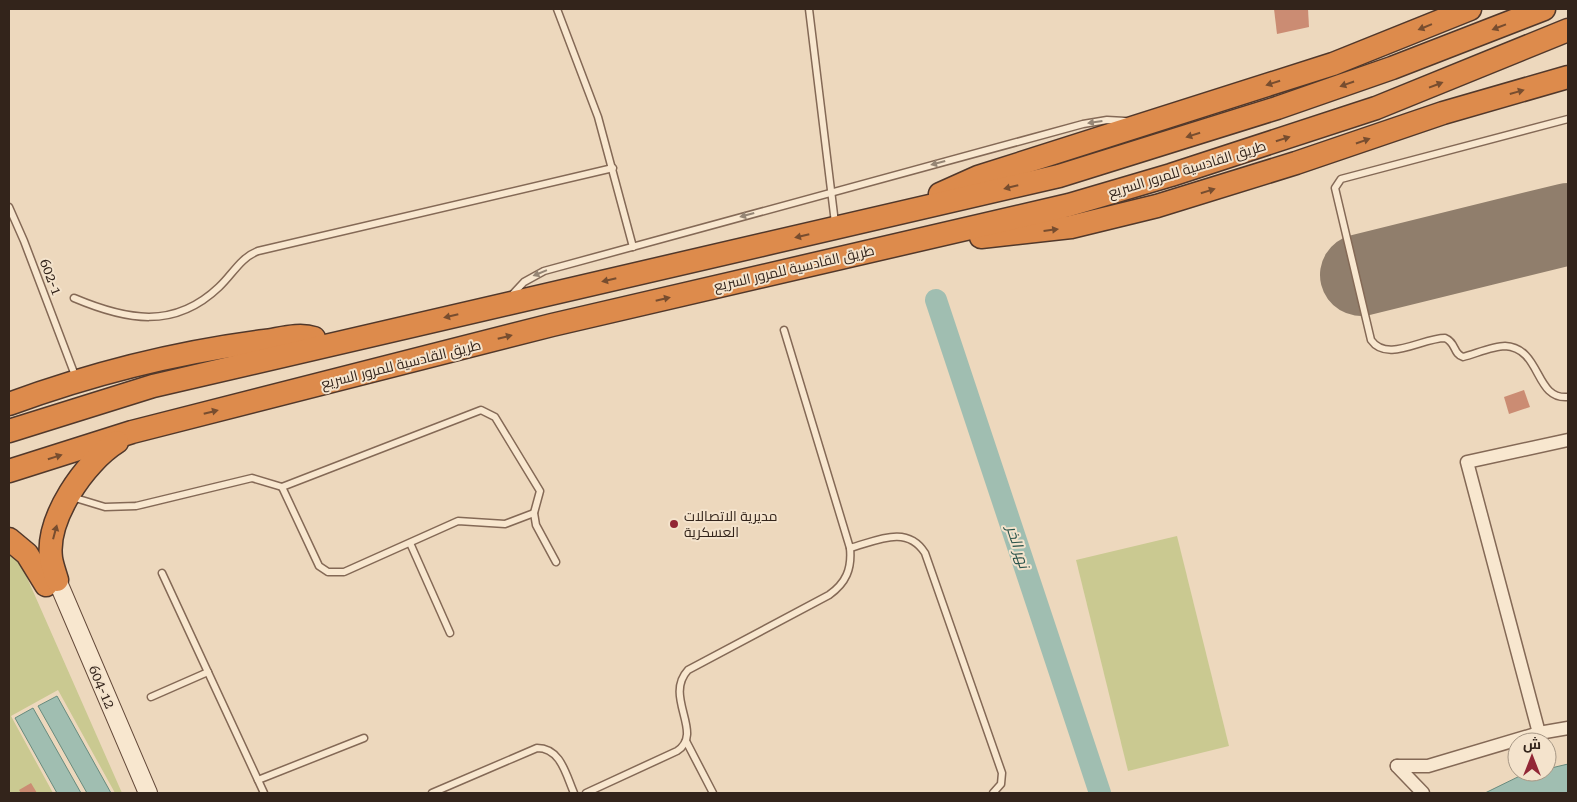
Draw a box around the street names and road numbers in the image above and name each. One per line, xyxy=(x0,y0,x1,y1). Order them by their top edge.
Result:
street label: طريق القادسية للمرور السريع xyxy=(1106,137,1268,202)
street label: طريق القادسية للمرور السريع xyxy=(712,242,876,295)
street label: 602-1 xyxy=(37,257,65,298)
street label: طريق القادسية للمرور السريع xyxy=(319,336,483,393)
street label: 604-12 xyxy=(86,663,118,711)

